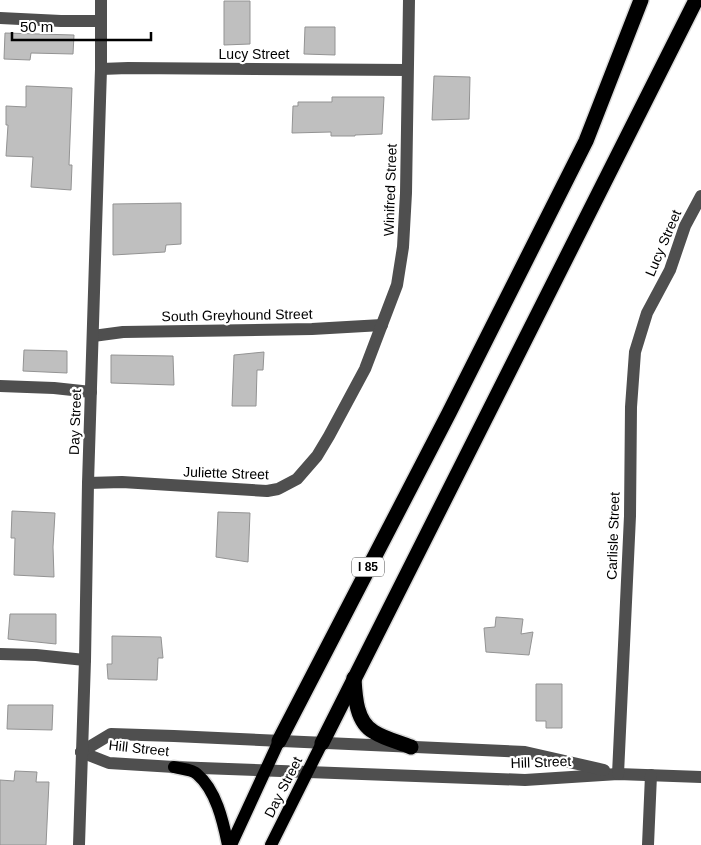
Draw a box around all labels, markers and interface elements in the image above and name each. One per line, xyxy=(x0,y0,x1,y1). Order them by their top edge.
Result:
scale bar xyxy=(12,10,151,42)
text: 50 m xyxy=(20,18,53,35)
street label: Lucy Street xyxy=(219,46,290,62)
street label: Winifred Street xyxy=(380,143,400,237)
street label: Lucy Street xyxy=(642,207,684,279)
street label: South Greyhound Street xyxy=(161,306,313,324)
street label: Day Street xyxy=(66,389,84,455)
street label: Juliette Street xyxy=(183,464,269,482)
street label: Carlisle Street xyxy=(603,492,623,580)
road number: I 85 xyxy=(352,558,384,576)
street label: Hill Street xyxy=(108,737,170,759)
street label: Hill Street xyxy=(510,753,572,771)
street label: Day Street xyxy=(261,754,305,820)

